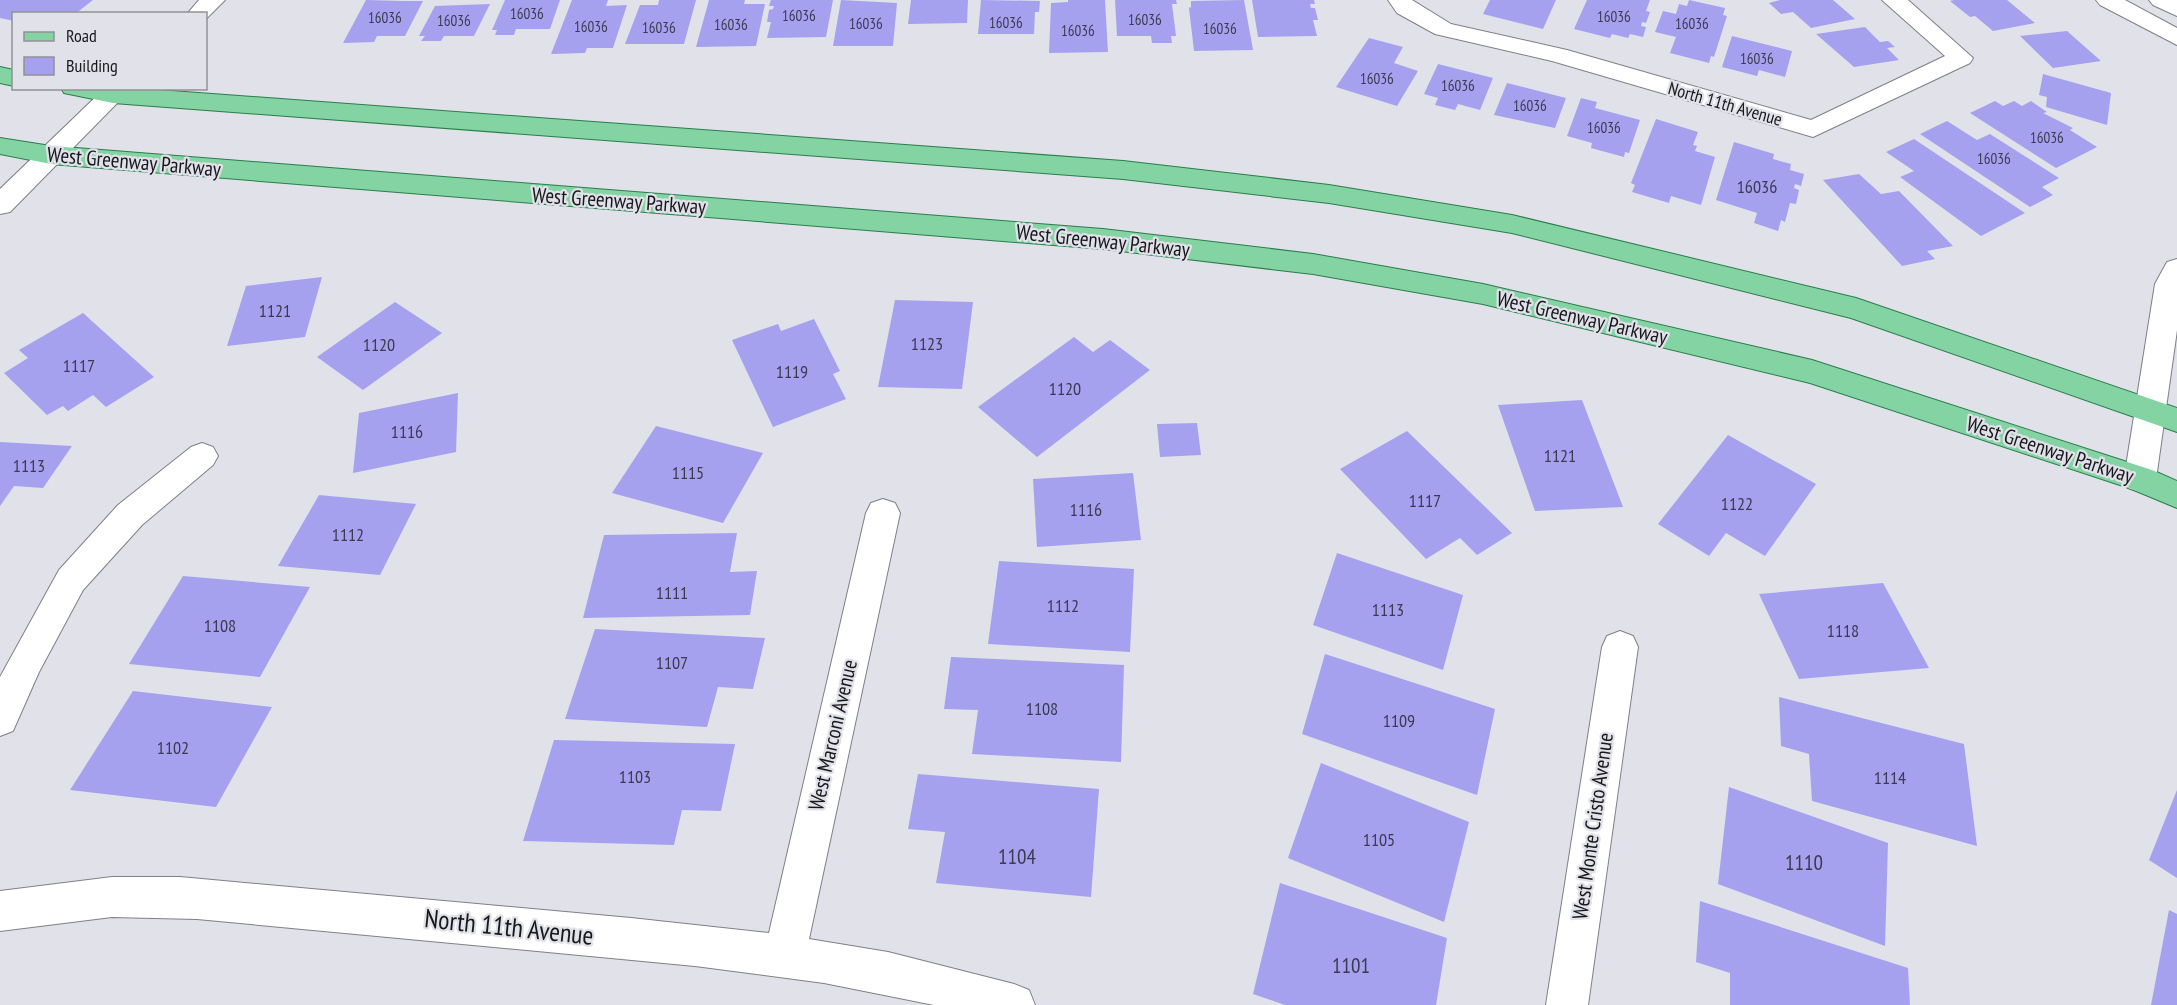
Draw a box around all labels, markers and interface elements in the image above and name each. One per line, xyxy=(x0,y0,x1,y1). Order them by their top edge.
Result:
house number: 16036 xyxy=(510,4,544,23)
house number: 16036 xyxy=(782,6,816,25)
house number: 16036 xyxy=(1597,7,1631,26)
house number: 16036 xyxy=(368,8,402,27)
house number: 16036 xyxy=(1128,10,1162,29)
house number: 16036 xyxy=(437,11,471,30)
legend xyxy=(12,12,207,90)
house number: 16036 xyxy=(989,13,1023,32)
house number: 16036 xyxy=(849,14,883,33)
house number: 16036 xyxy=(1675,14,1709,33)
house number: 16036 xyxy=(714,15,748,34)
house number: 16036 xyxy=(574,17,608,36)
house number: 16036 xyxy=(642,18,676,37)
house number: 16036 xyxy=(1203,19,1237,38)
house number: 16036 xyxy=(1061,21,1095,40)
text: Road xyxy=(66,24,97,47)
house number: 16036 xyxy=(1740,49,1774,68)
text: Building xyxy=(66,54,118,77)
house number: 16036 xyxy=(1360,69,1394,88)
house number: 16036 xyxy=(1441,76,1475,95)
street label: North 11th Avenue xyxy=(1666,76,1785,131)
house number: 16036 xyxy=(1513,96,1547,115)
house number: 16036 xyxy=(1587,118,1621,137)
house number: 16036 xyxy=(2030,128,2064,147)
street label: West Greenway Parkway xyxy=(46,140,222,183)
house number: 16036 xyxy=(1977,149,2011,168)
house number: 16036 xyxy=(1737,175,1777,198)
street label: West Greenway Parkway xyxy=(531,181,707,220)
street label: West Greenway Parkway xyxy=(1015,218,1191,263)
street label: West Greenway Parkway xyxy=(1494,285,1670,350)
house number: 1121 xyxy=(259,299,291,322)
house number: 1123 xyxy=(911,332,943,355)
house number: 1120 xyxy=(363,333,395,356)
house number: 1117 xyxy=(63,354,95,377)
house number: 1119 xyxy=(776,360,808,383)
house number: 1120 xyxy=(1049,377,1081,400)
street label: West Greenway Parkway xyxy=(1963,410,2137,489)
house number: 1116 xyxy=(391,420,423,443)
house number: 1121 xyxy=(1544,444,1576,467)
house number: 1113 xyxy=(13,454,45,477)
house number: 1115 xyxy=(672,461,704,484)
house number: 1117 xyxy=(1409,489,1441,512)
house number: 1122 xyxy=(1721,492,1753,515)
house number: 1116 xyxy=(1070,498,1102,521)
house number: 1112 xyxy=(332,523,364,546)
house number: 1111 xyxy=(656,581,688,604)
house number: 1112 xyxy=(1047,594,1079,617)
house number: 1113 xyxy=(1372,598,1404,621)
house number: 1108 xyxy=(204,614,236,637)
house number: 1118 xyxy=(1827,619,1859,642)
house number: 1107 xyxy=(656,651,688,674)
street label: West Marconi Avenue xyxy=(802,657,863,813)
house number: 1108 xyxy=(1026,697,1058,720)
house number: 1109 xyxy=(1383,709,1415,732)
street label: West Monte Cristo Avenue xyxy=(1566,731,1619,921)
house number: 1102 xyxy=(157,736,189,759)
house number: 1103 xyxy=(619,765,651,788)
house number: 1114 xyxy=(1874,766,1906,789)
house number: 1105 xyxy=(1363,828,1395,851)
house number: 1104 xyxy=(998,843,1036,870)
house number: 1110 xyxy=(1785,849,1823,876)
street label: North 11th Avenue xyxy=(423,901,595,952)
house number: 1101 xyxy=(1332,952,1370,979)

